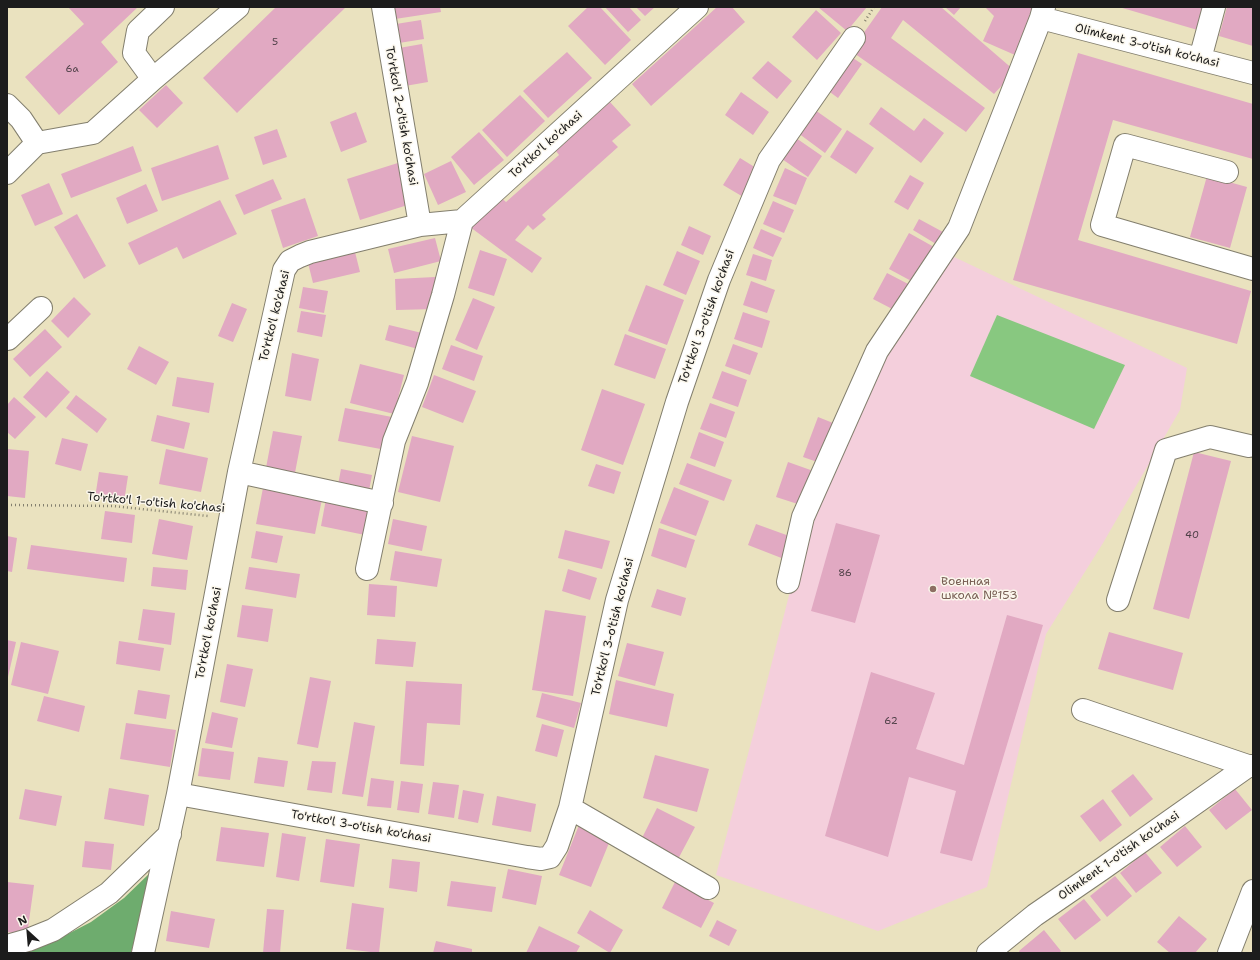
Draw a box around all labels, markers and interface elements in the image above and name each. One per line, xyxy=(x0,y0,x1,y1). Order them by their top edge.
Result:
street label: Olimkent 3-o'tish ko'chasi xyxy=(1073,21,1221,71)
house number: 5 xyxy=(272,36,278,48)
street label: To'rtko'l 2-o'tish ko'chasi xyxy=(382,45,420,187)
house number: 6а xyxy=(65,63,79,75)
street label: To'rtko'l ko'chasi xyxy=(506,108,586,182)
street label: To'rtko'l 3-o'tish ko'chasi xyxy=(676,248,738,386)
street label: To'rtko'l ko'chasi xyxy=(257,269,293,363)
street label: To'rtko'l 1-o'tish ko'chasi xyxy=(86,490,226,516)
house number: 40 xyxy=(1185,529,1199,541)
street label: To'rtko'l 3-o'tish ko'chasi xyxy=(589,556,637,698)
house number: 86 xyxy=(838,567,852,579)
place label: Военная школа №153 xyxy=(941,575,1018,603)
marker: Военная школа №153 xyxy=(928,584,938,594)
street label: To'rtko'l ko'chasi xyxy=(193,586,225,680)
house number: 62 xyxy=(884,715,898,727)
street label: To'rtko'l 3-o'tish ko'chasi xyxy=(290,808,432,846)
street label: Olimkent 1-o'tish ko'chasi xyxy=(1055,809,1183,903)
north arrow xyxy=(8,912,48,952)
text: N xyxy=(15,912,30,929)

